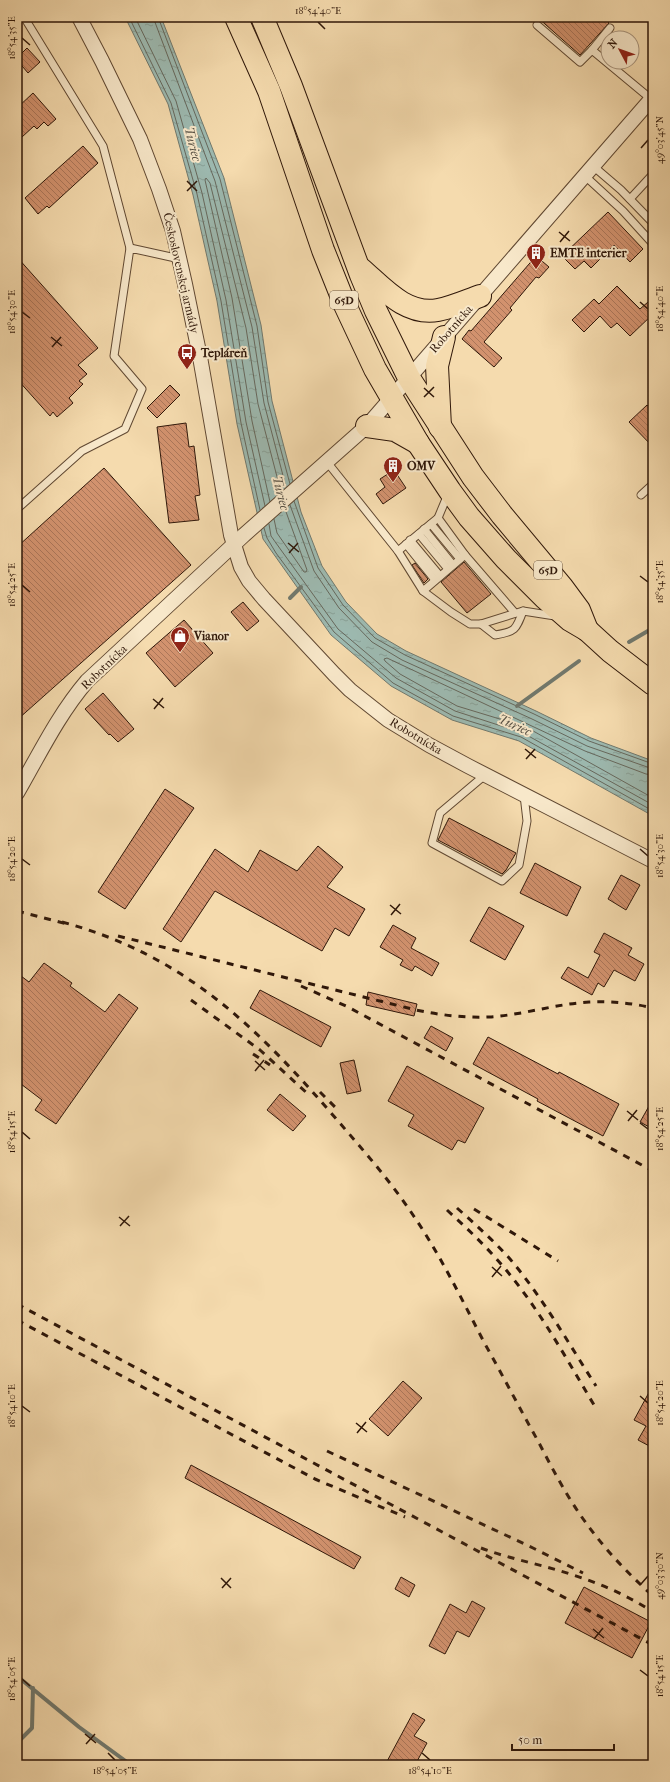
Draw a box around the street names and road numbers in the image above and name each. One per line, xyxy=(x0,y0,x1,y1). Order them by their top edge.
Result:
street label: Československej armády xyxy=(160,211,203,335)
road number: 65D xyxy=(330,291,358,309)
street label: Robotnícka xyxy=(427,302,476,356)
road number: 65D xyxy=(534,561,562,579)
street label: Robotnícka xyxy=(78,641,130,692)
street label: Robotnícka xyxy=(387,715,445,757)

